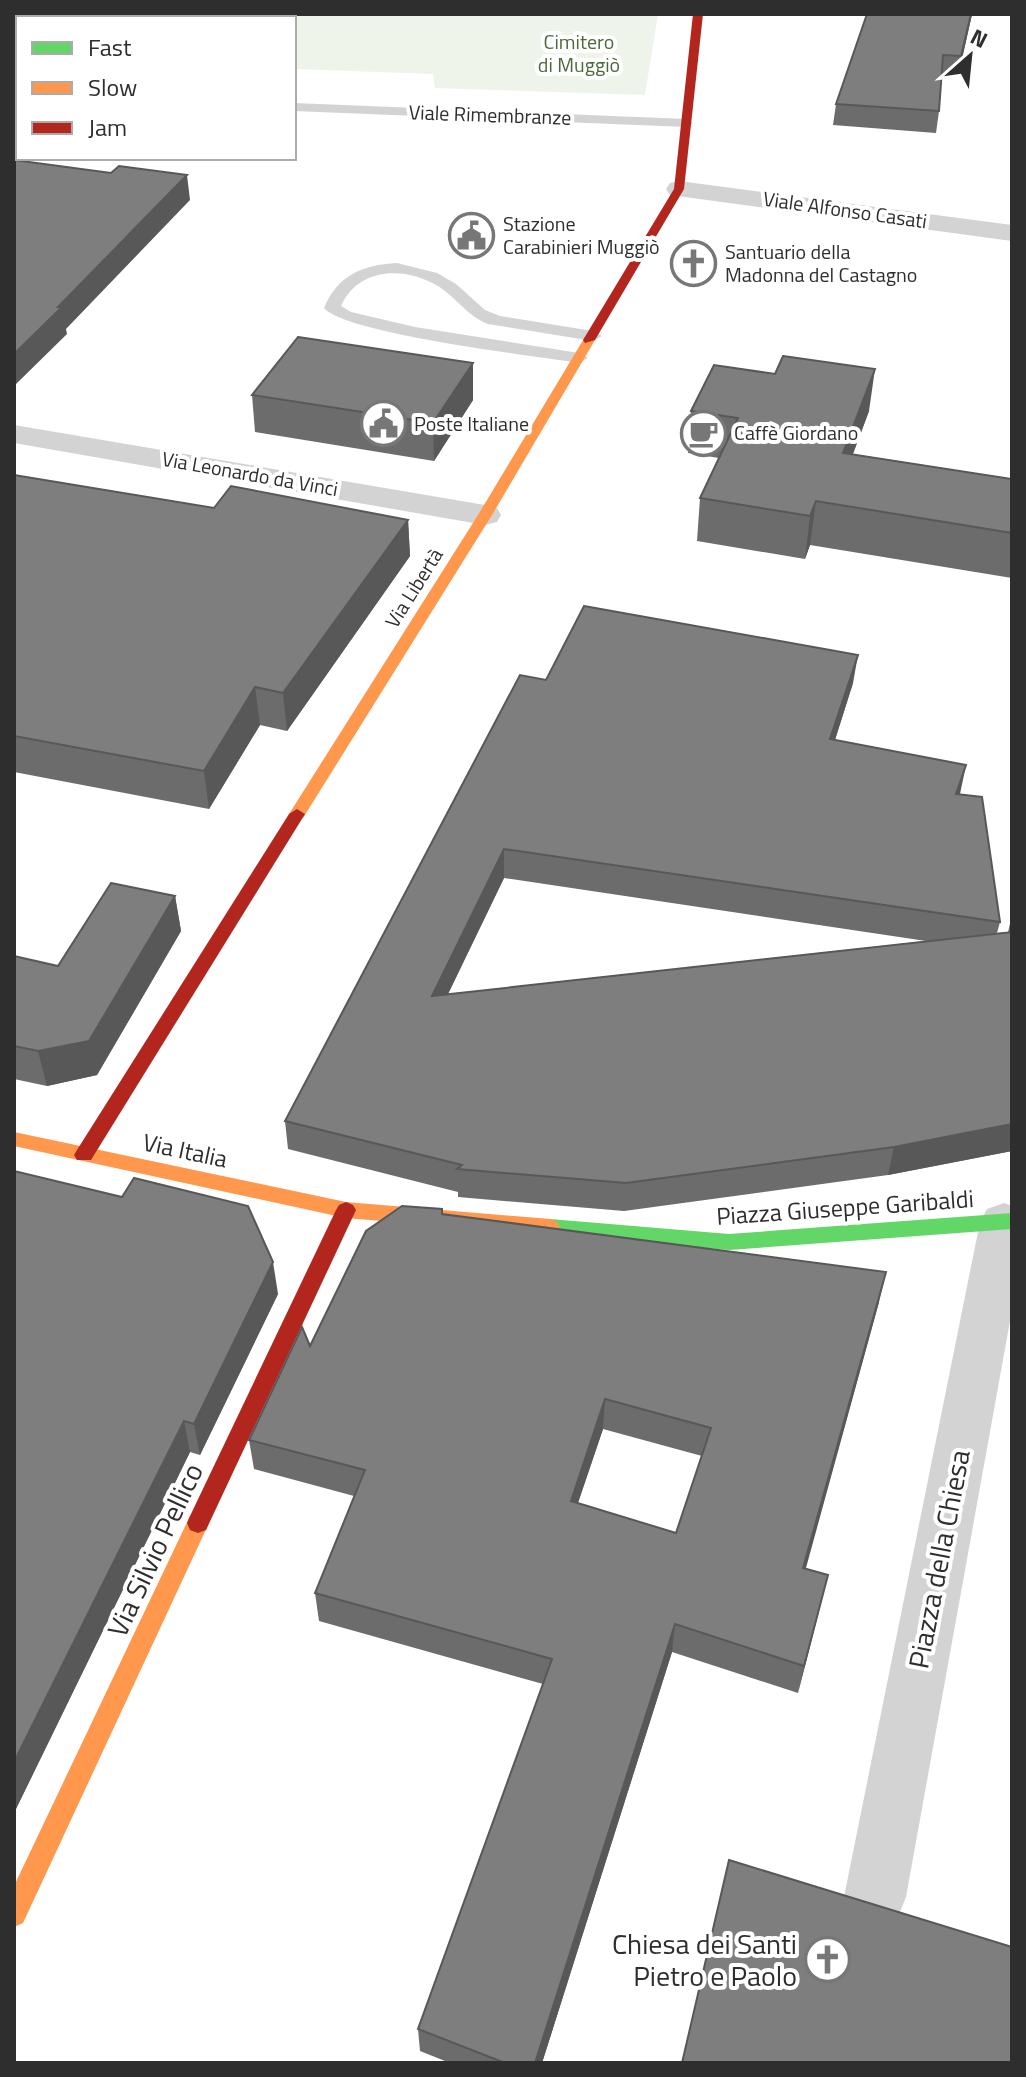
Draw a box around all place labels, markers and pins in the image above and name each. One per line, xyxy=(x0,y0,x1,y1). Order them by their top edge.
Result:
place label: Stazione Carabinieri Muggiò xyxy=(503,208,660,262)
public building icon: Stazione Carabinieri Muggiò xyxy=(448,212,496,260)
place label: Santuario della Madonna del Castagno xyxy=(725,236,917,290)
church icon: Santuario della Madonna del Castagno xyxy=(670,240,718,288)
public building icon: Poste Italiane xyxy=(359,400,407,448)
place label: Poste Italiane xyxy=(414,408,529,439)
cafe icon: Caffè Giordano xyxy=(679,409,727,457)
place label: Caffè Giordano xyxy=(734,417,858,448)
place label: Chiesa dei Santi Pietro e Paolo xyxy=(612,1922,797,1997)
church icon: Chiesa dei Santi Pietro e Paolo xyxy=(804,1936,852,1984)

